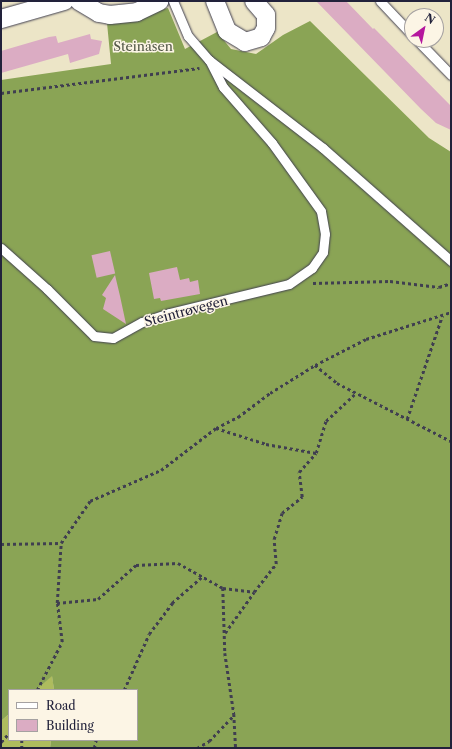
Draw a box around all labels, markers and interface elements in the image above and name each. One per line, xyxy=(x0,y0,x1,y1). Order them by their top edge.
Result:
north arrow xyxy=(404,8,444,48)
text: N xyxy=(422,10,438,27)
park label: Steinåsen xyxy=(113,38,173,54)
street label: Steintrøvegen xyxy=(143,292,229,330)
legend xyxy=(8,689,138,741)
text: Road xyxy=(46,698,76,713)
text: Building xyxy=(46,718,94,733)

